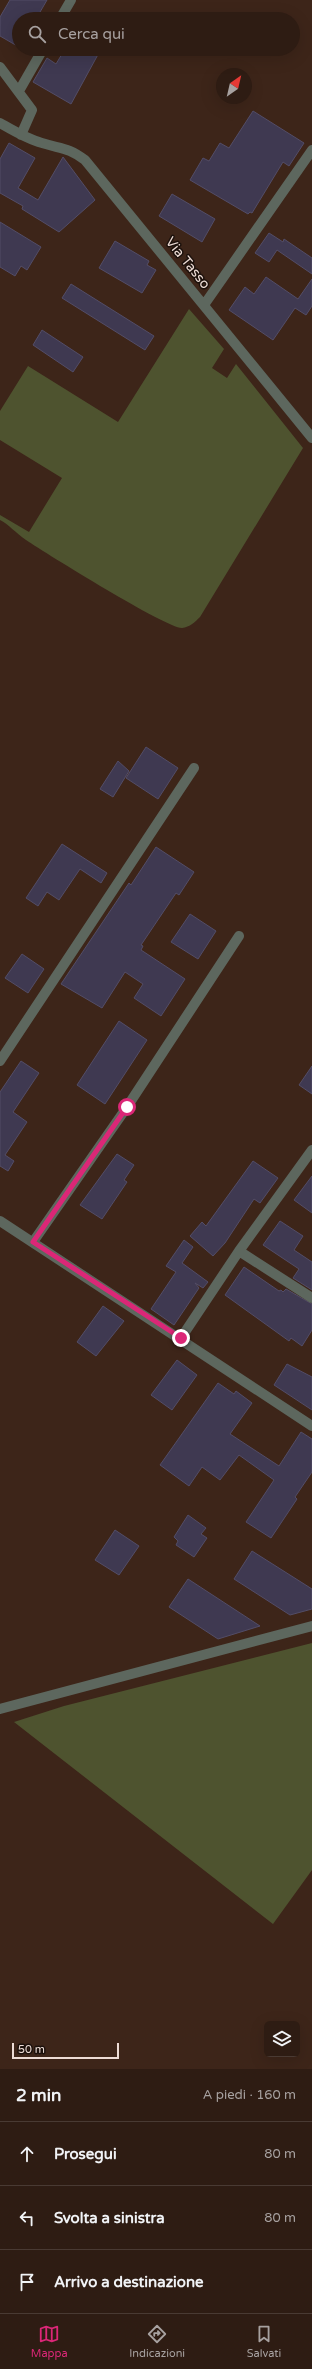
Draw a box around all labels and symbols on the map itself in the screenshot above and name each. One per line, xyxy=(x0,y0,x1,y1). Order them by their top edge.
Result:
north arrow xyxy=(216,68,252,104)
street label: Via Tasso xyxy=(162,234,214,292)
route start xyxy=(118,1098,136,1116)
route end xyxy=(172,1329,190,1347)
scale bar xyxy=(12,2041,119,2060)

